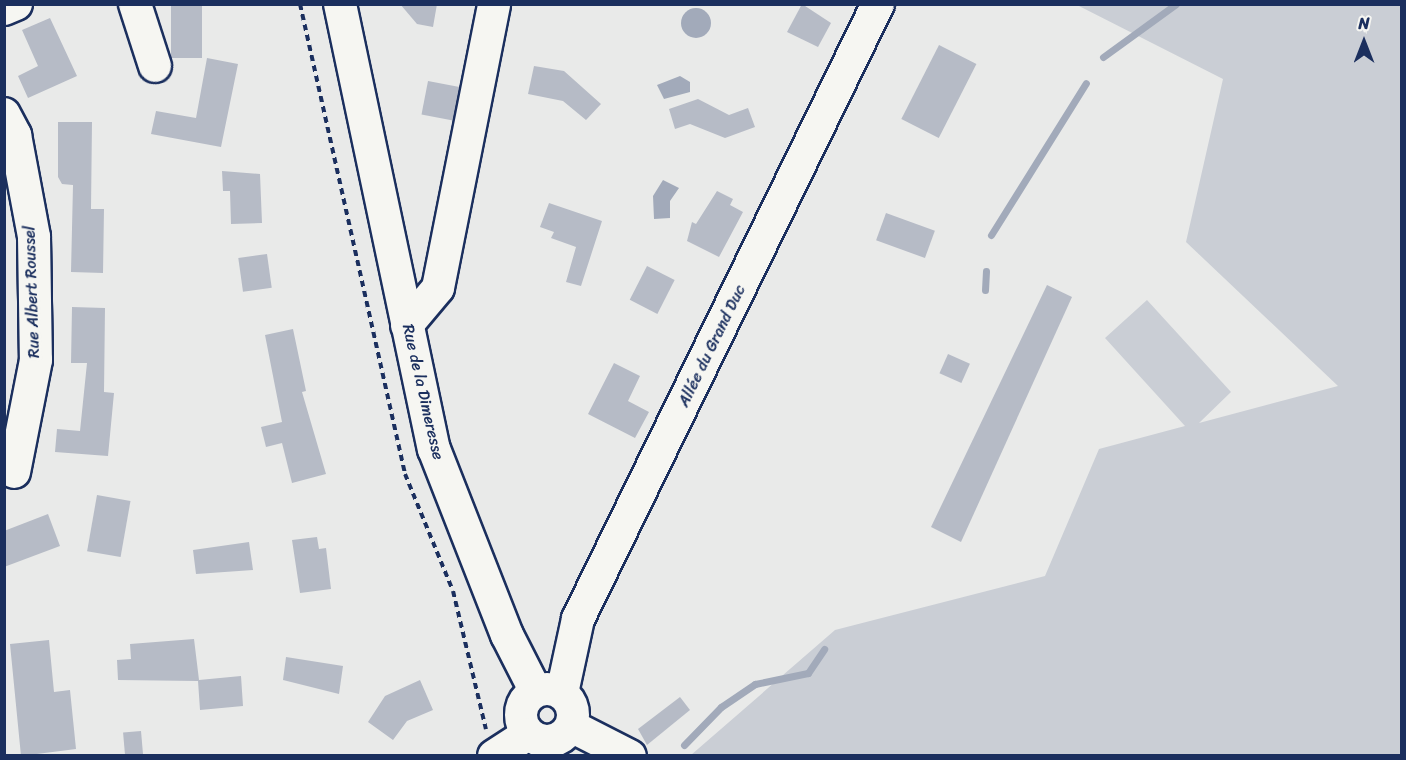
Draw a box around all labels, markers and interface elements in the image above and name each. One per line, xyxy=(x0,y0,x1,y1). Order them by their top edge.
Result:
text: N xyxy=(1358,9,1370,38)
north arrow xyxy=(1334,12,1394,72)
street label: Rue Albert Roussel xyxy=(20,225,44,359)
street label: Allée du Grand Duc xyxy=(674,282,750,410)
street label: Rue de la Dimeresse xyxy=(398,322,448,462)

